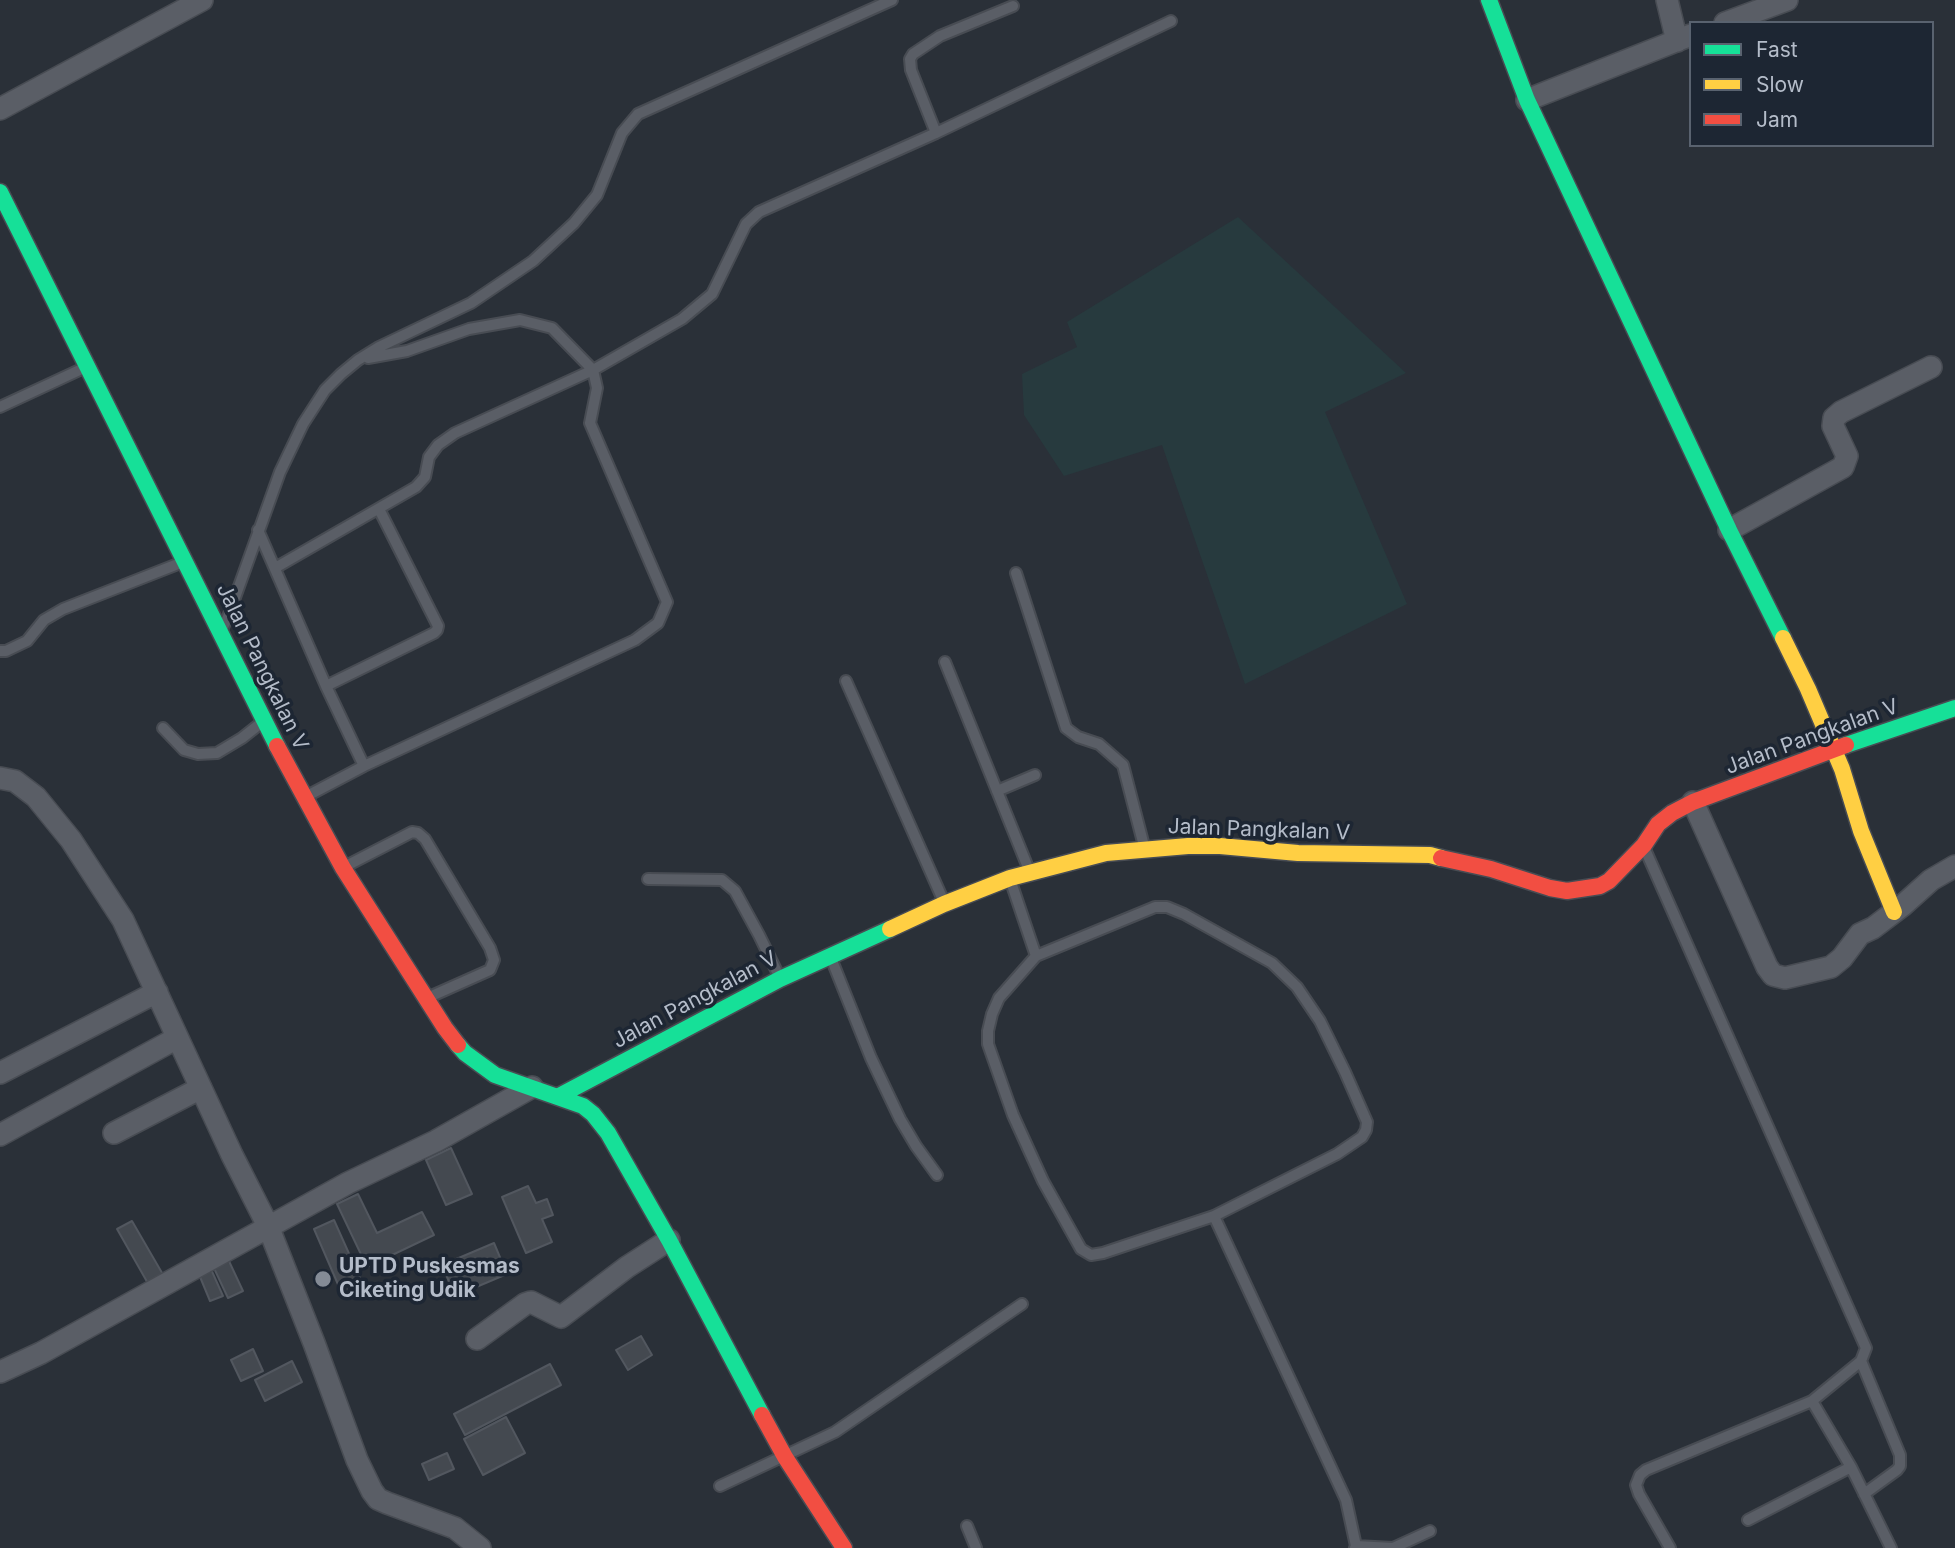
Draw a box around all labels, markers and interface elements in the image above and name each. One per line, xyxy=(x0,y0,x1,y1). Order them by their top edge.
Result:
legend xyxy=(1689,21,1934,147)
text: Fast xyxy=(1756,37,1798,62)
text: Slow xyxy=(1756,72,1804,97)
text: Jam xyxy=(1756,107,1798,132)
street label: Jalan Pangkalan V xyxy=(211,579,313,755)
street label: Jalan Pangkalan V xyxy=(1722,694,1902,780)
street label: Jalan Pangkalan V xyxy=(1167,814,1351,846)
street label: Jalan Pangkalan V xyxy=(609,946,781,1054)
place label: UPTD Puskesmas Ciketing Udik xyxy=(339,1254,520,1304)
marker: UPTD Puskesmas Ciketing Udik xyxy=(313,1269,333,1289)

